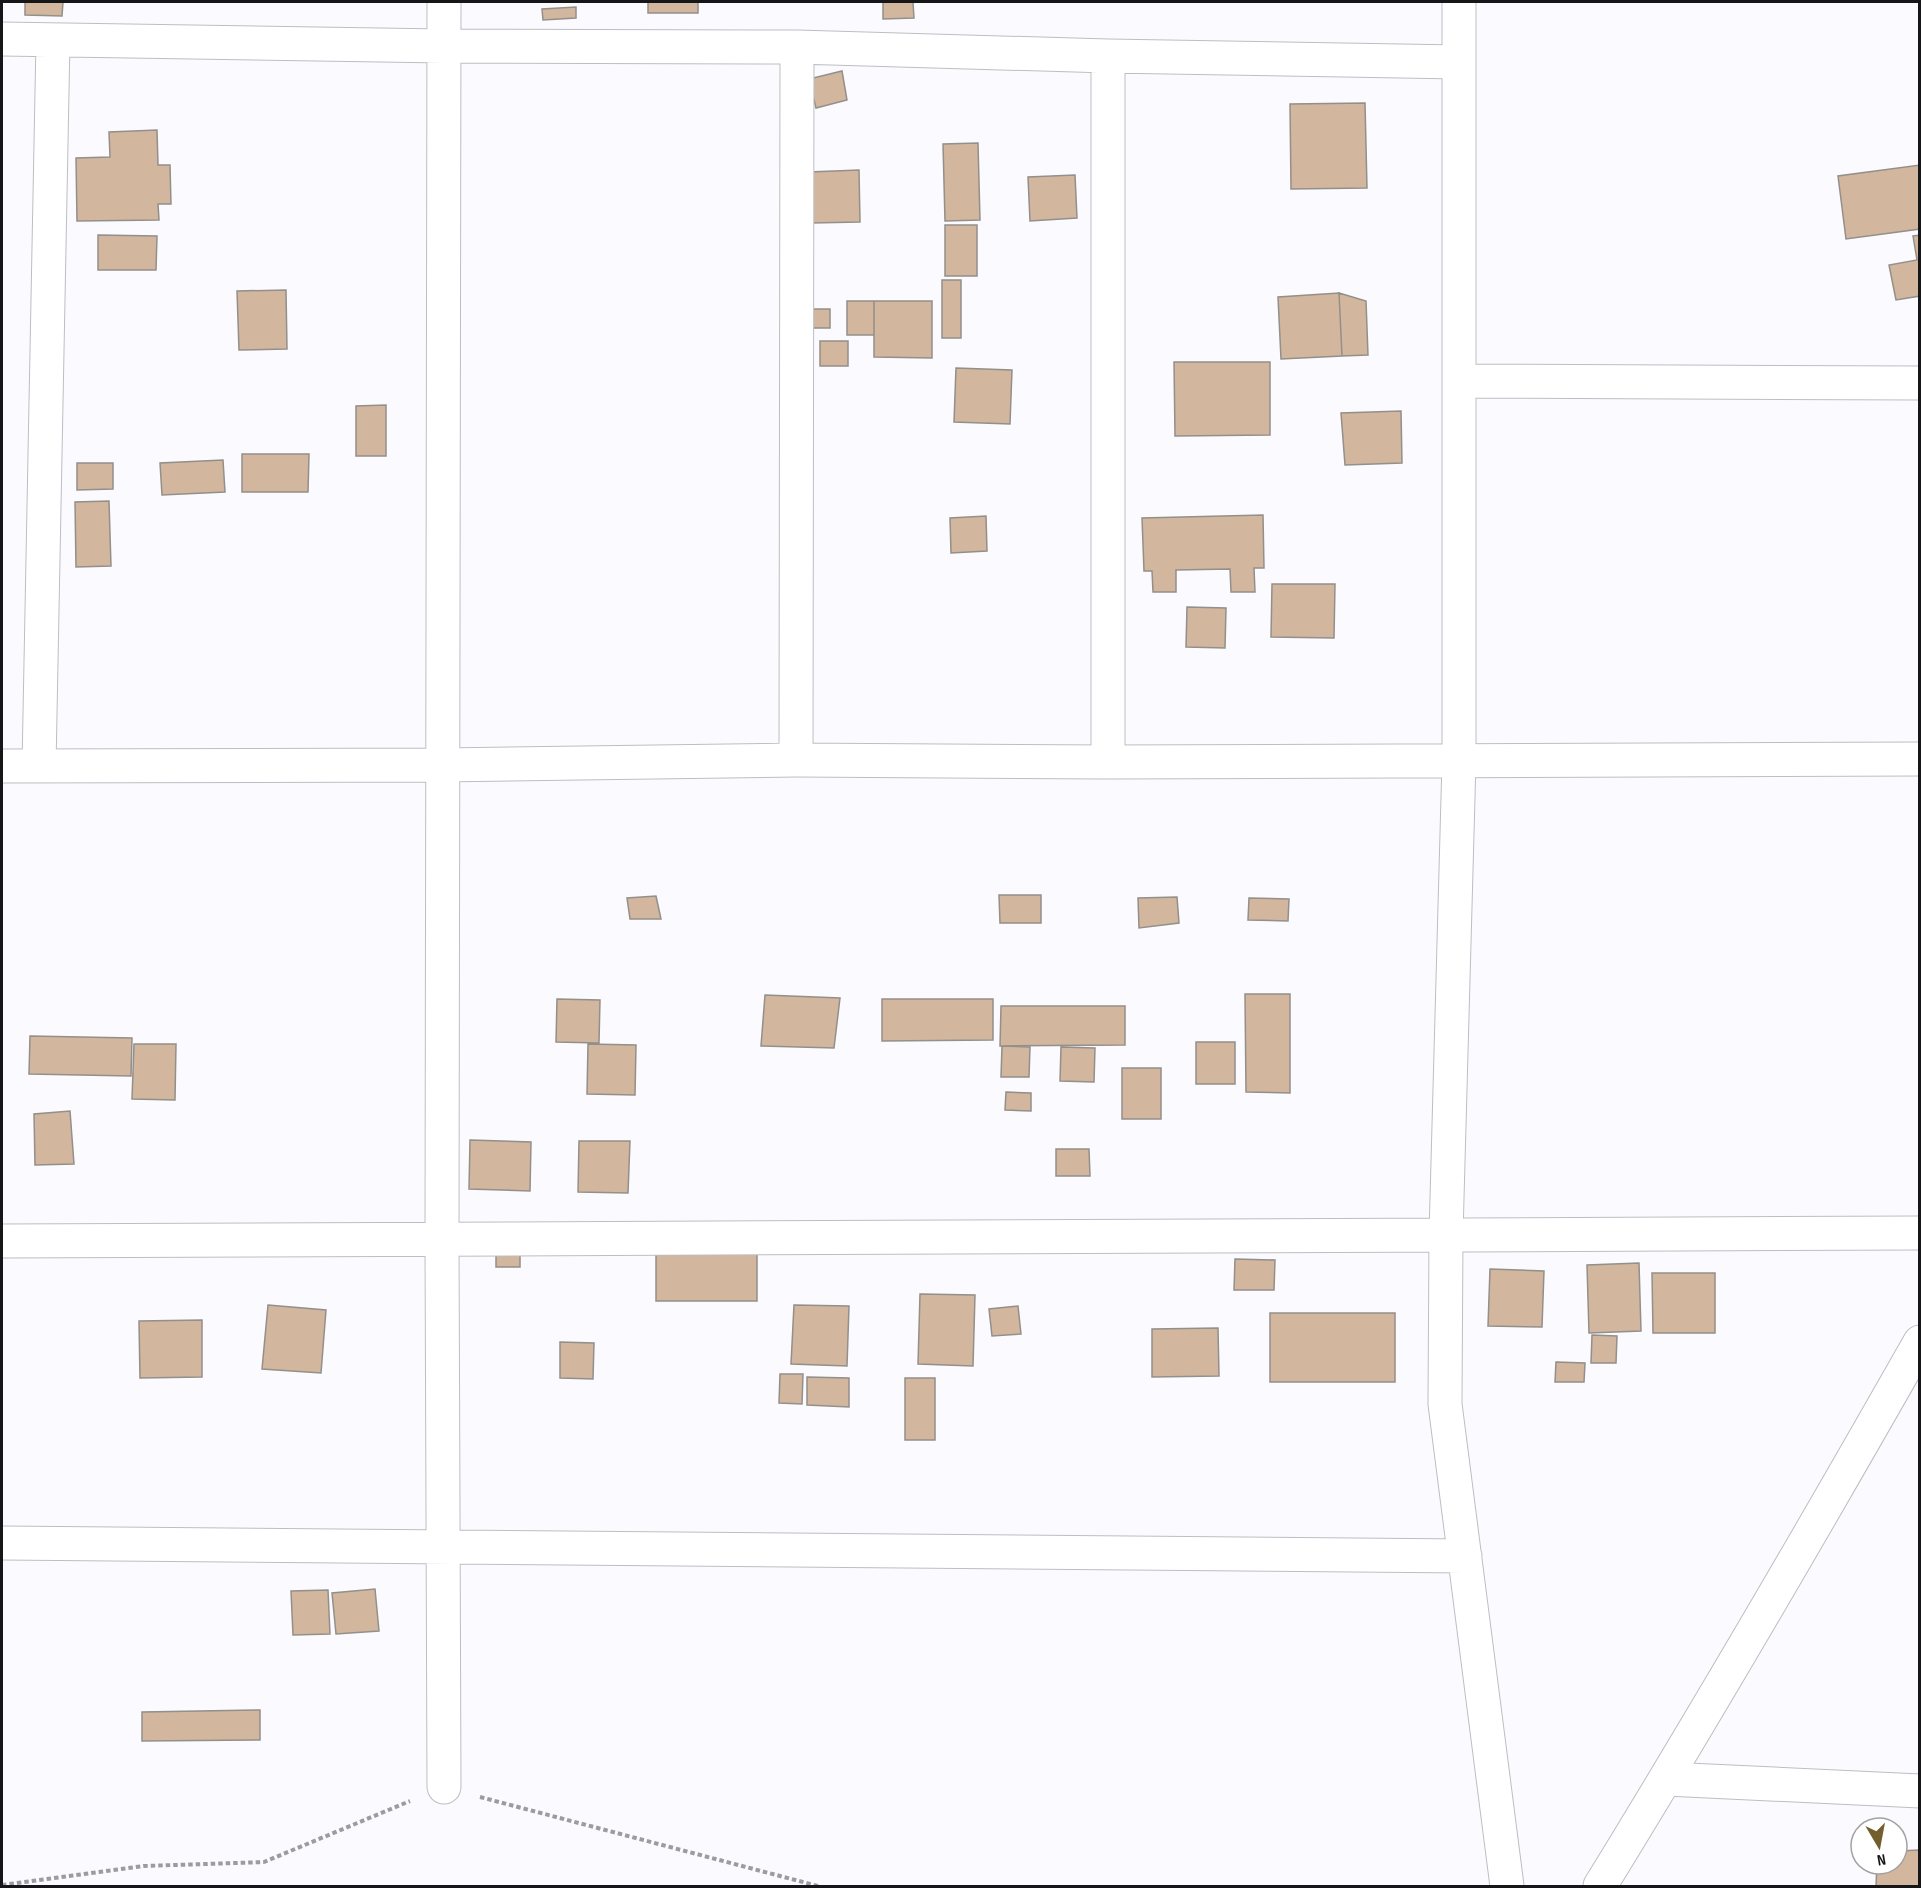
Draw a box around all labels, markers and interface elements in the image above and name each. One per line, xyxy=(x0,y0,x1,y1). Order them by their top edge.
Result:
north arrow xyxy=(1849,1816,1909,1876)
text: N xyxy=(1875,1849,1887,1869)

